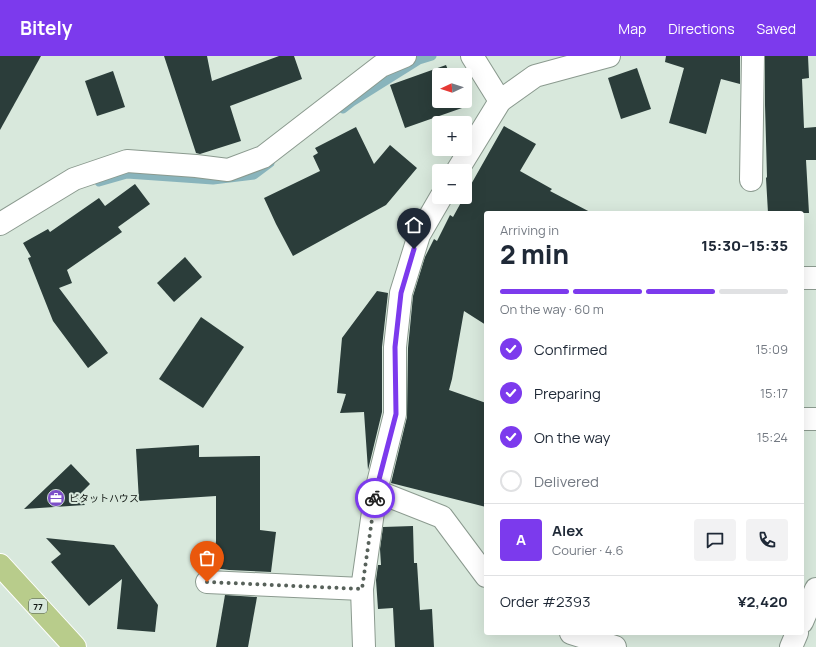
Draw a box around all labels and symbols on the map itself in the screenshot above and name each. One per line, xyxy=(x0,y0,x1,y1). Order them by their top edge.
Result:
north arrow xyxy=(432,68,472,108)
pin xyxy=(397,208,431,249)
courier xyxy=(355,478,395,518)
office icon: ピタットハウス xyxy=(46,488,66,508)
place label: ピタットハウス xyxy=(69,491,139,505)
pin xyxy=(190,541,224,582)
road number: 77 xyxy=(29,599,47,613)

